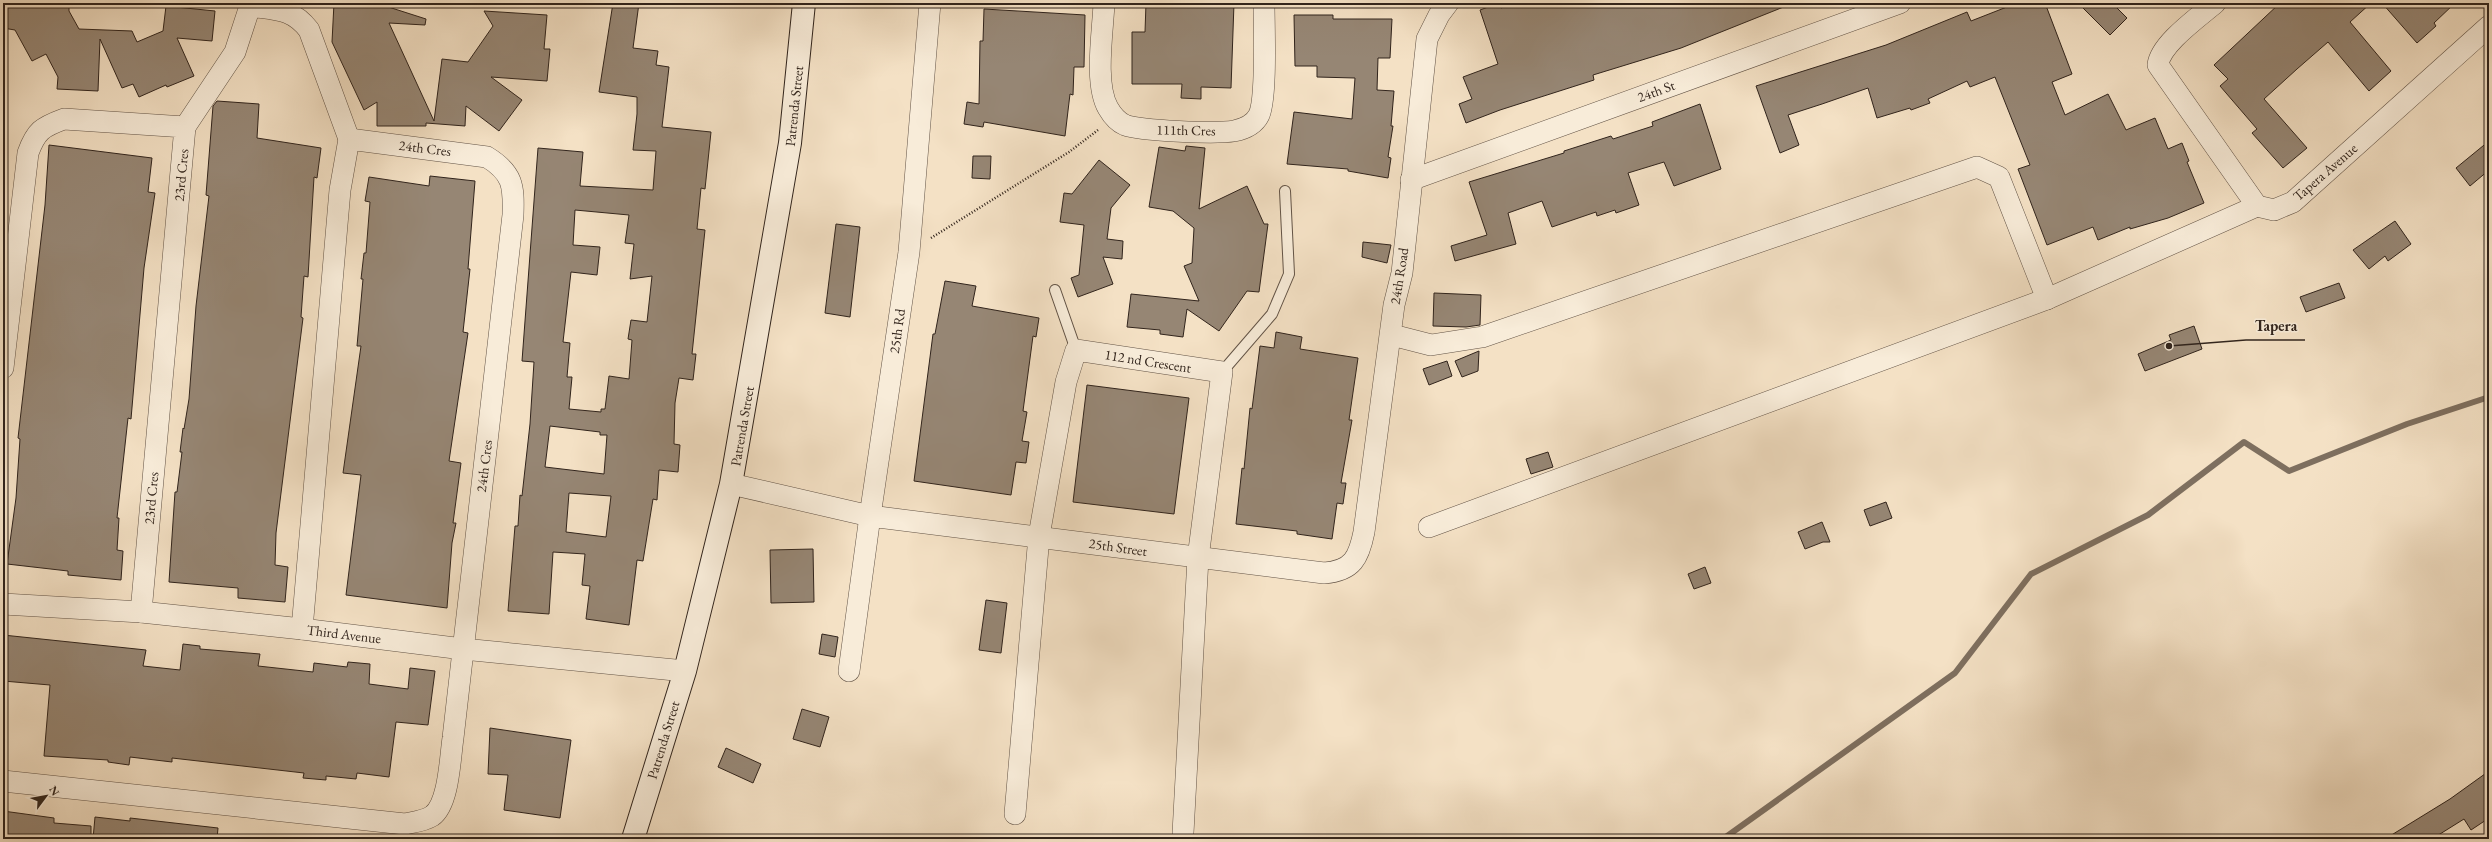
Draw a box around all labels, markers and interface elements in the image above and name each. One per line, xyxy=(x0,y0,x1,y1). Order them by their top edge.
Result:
street label: Patrenda Street xyxy=(781,64,807,147)
street label: 24th St xyxy=(1635,76,1678,106)
street label: 111th Cres xyxy=(1156,120,1216,140)
street label: 24th Cres xyxy=(398,136,453,160)
street label: Tapera Avenue xyxy=(2289,139,2361,205)
street label: 23rd Cres xyxy=(170,148,192,202)
street label: 24th Road xyxy=(1386,245,1413,306)
street label: 25th Rd xyxy=(885,307,909,354)
callout: Tapera xyxy=(2246,313,2305,340)
text: Tapera xyxy=(2255,316,2298,335)
street label: 112 nd Crescent xyxy=(1103,345,1193,377)
street label: Patrenda Street xyxy=(726,384,758,467)
street label: 24th Cres xyxy=(472,438,496,493)
street label: 23rd Cres xyxy=(140,471,162,525)
street label: 25th Street xyxy=(1088,534,1149,560)
street label: Third Avenue xyxy=(306,621,383,648)
street label: Patrenda Street xyxy=(643,698,684,781)
north arrow xyxy=(26,776,66,816)
text: N xyxy=(46,783,63,798)

